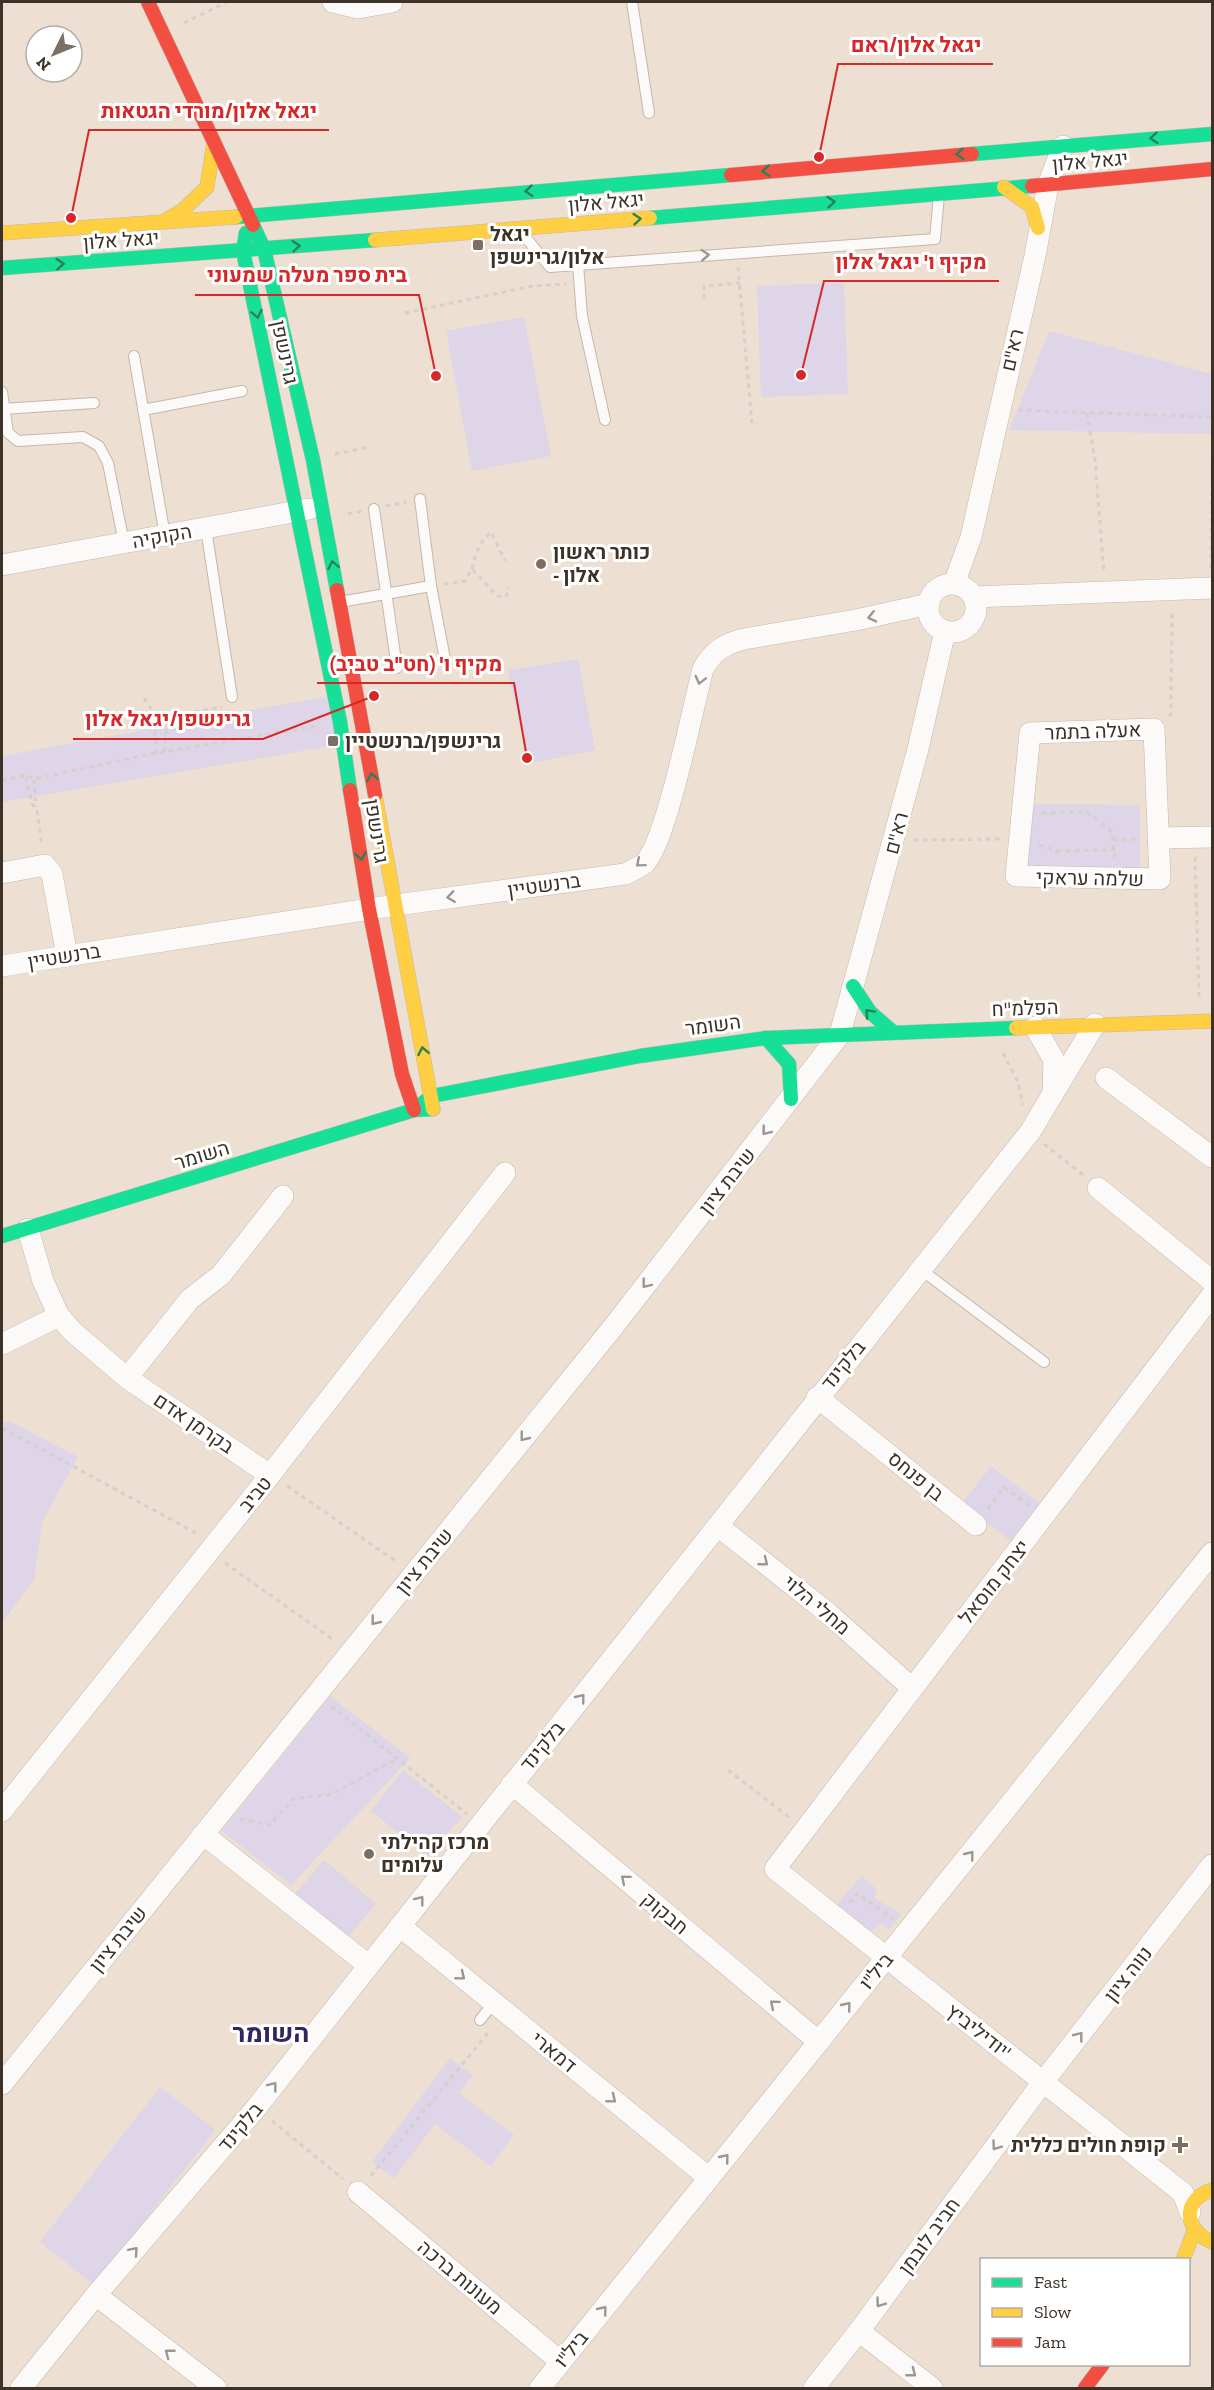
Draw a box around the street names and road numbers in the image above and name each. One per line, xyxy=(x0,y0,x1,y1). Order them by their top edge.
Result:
street label: יגאל אלון xyxy=(1051,146,1129,176)
street label: יגאל אלון xyxy=(567,187,645,217)
street label: יגאל אלון xyxy=(82,225,160,255)
street label: גרינשפן xyxy=(267,318,303,386)
street label: רא"ם xyxy=(995,326,1029,374)
street label: הקוקיה xyxy=(130,519,194,553)
street label: אעלה בתמר xyxy=(1044,717,1142,745)
street label: גרינשפן xyxy=(360,797,394,865)
street label: רא"ם xyxy=(879,809,913,857)
street label: שלמה עראקי xyxy=(1036,865,1144,891)
street label: ברנשטיין xyxy=(506,868,583,902)
street label: ברנשטיין xyxy=(26,938,103,974)
street label: הפלמ"ח xyxy=(991,995,1059,1021)
street label: השומר xyxy=(684,1009,742,1041)
street label: השומר xyxy=(172,1135,232,1175)
street label: שיבת ציון xyxy=(693,1143,761,1219)
street label: בלקינד xyxy=(816,1335,871,1395)
street label: בקרמן אדם xyxy=(149,1387,239,1459)
street label: בן פנחס xyxy=(883,1446,949,1506)
street label: טביב xyxy=(233,1471,277,1517)
street label: שיבת ציון xyxy=(390,1523,458,1599)
street label: יצחק מוסאל xyxy=(954,1535,1034,1629)
street label: מחלי הלוי xyxy=(779,1570,855,1640)
street label: בלקינד xyxy=(515,1716,570,1776)
street label: חבקוק xyxy=(637,1887,693,1939)
street label: שיבת ציון xyxy=(84,1901,152,1977)
street label: נווה ציון xyxy=(1099,1941,1157,2007)
street label: ביל"ו xyxy=(854,1947,898,1994)
street label: יודיליביץ' xyxy=(942,1998,1016,2064)
street label: דמארי xyxy=(526,2026,582,2078)
street label: בלקינד xyxy=(213,2097,268,2157)
street label: חביב לובמן xyxy=(893,2193,965,2279)
street label: מעונות ברכה xyxy=(413,2235,507,2319)
street label: ביל"ו xyxy=(549,2325,593,2372)

